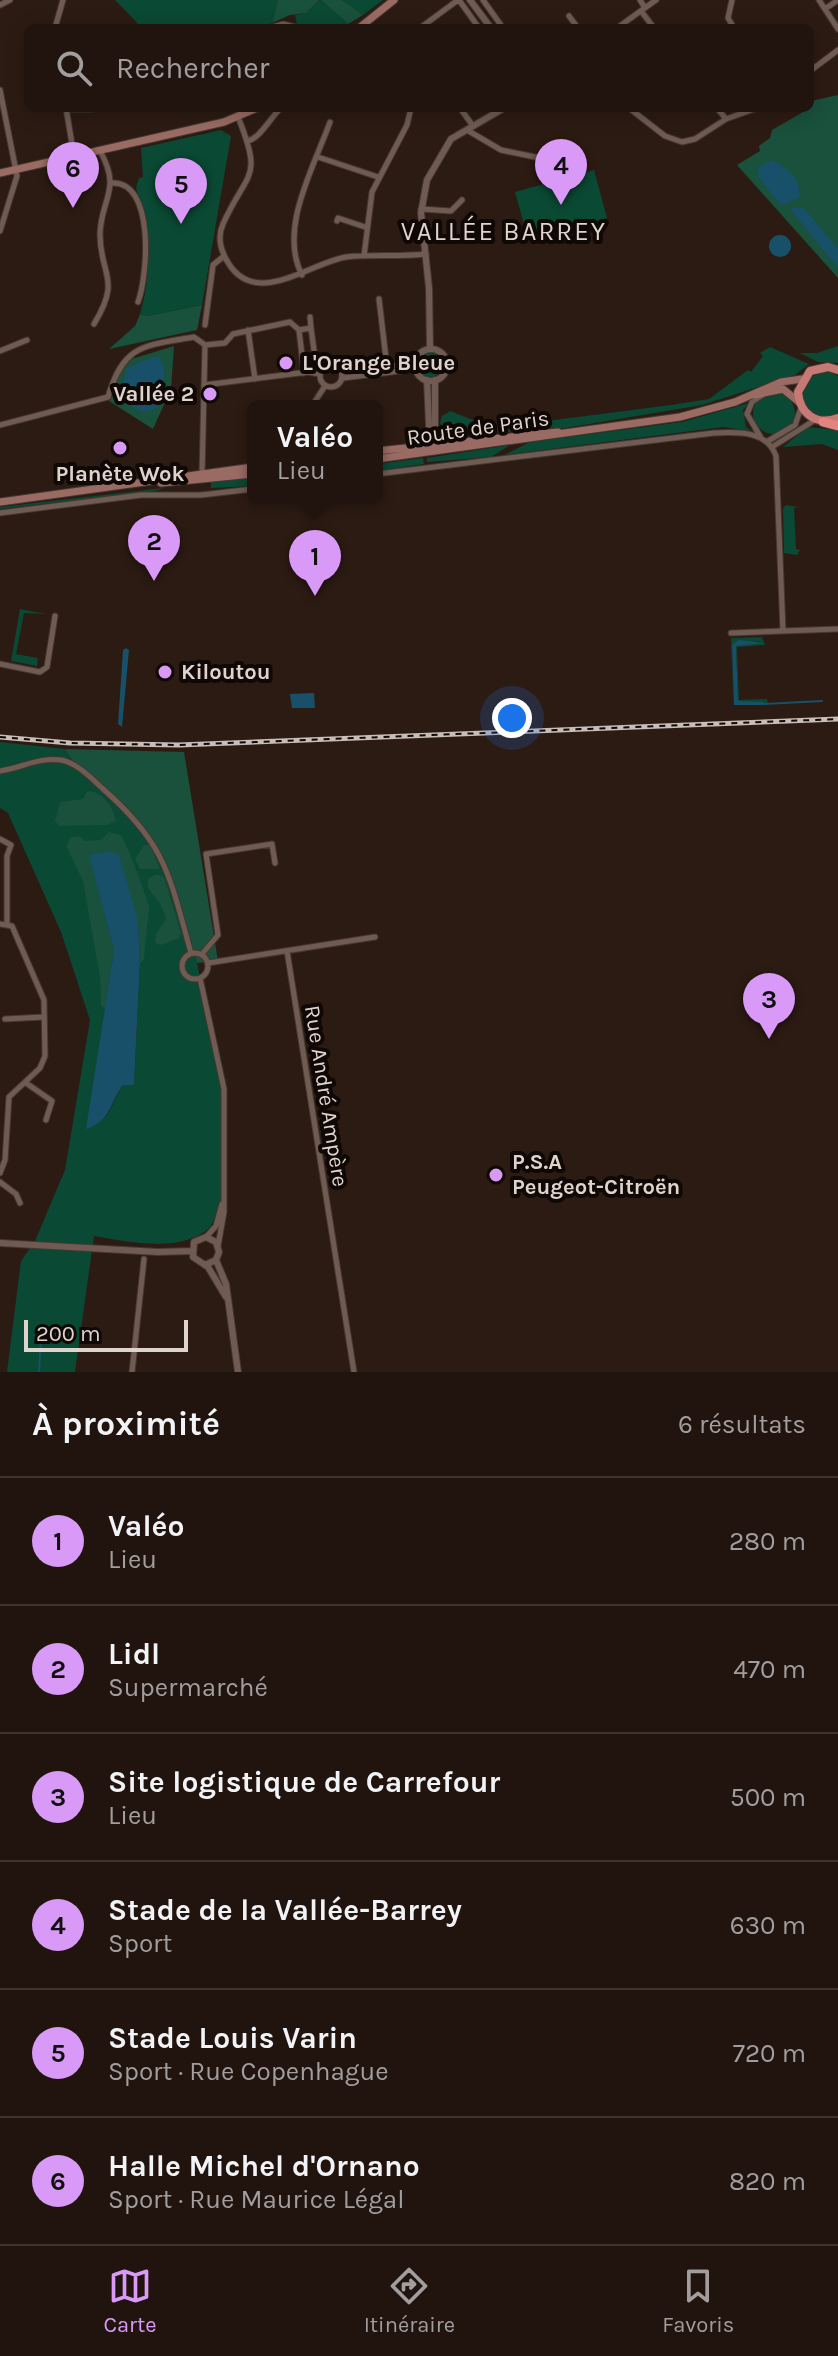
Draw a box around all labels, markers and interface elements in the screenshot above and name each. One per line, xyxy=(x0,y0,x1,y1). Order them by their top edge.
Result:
search box xyxy=(24,24,814,112)
icon: search xyxy=(52,46,96,90)
text: Rechercher xyxy=(116,50,269,86)
pin: 4 xyxy=(535,139,587,205)
pin: 6 xyxy=(47,142,99,208)
pin: 5 xyxy=(155,158,207,224)
district label: VALLÉE BARREY xyxy=(401,215,607,247)
place label: L'Orange Bleue xyxy=(302,350,455,376)
marker: L'Orange Bleue xyxy=(277,354,295,372)
place label: Vallée 2 xyxy=(113,381,194,407)
marker: Vallée 2 xyxy=(201,385,219,403)
popup xyxy=(247,400,383,504)
street label: Route de Paris xyxy=(405,405,551,451)
text: Valéo xyxy=(277,419,353,455)
marker: Planète Wok xyxy=(111,439,129,457)
text: Lieu xyxy=(277,455,326,486)
place label: Planète Wok xyxy=(55,461,185,487)
pin: 2 xyxy=(128,515,180,581)
pin: 1 xyxy=(289,530,341,596)
place label: Kiloutou xyxy=(181,659,270,685)
marker: Kiloutou xyxy=(156,663,174,681)
your location xyxy=(492,698,532,738)
pin: 3 xyxy=(743,973,795,1039)
street label: Rue André Ampère xyxy=(299,1003,353,1189)
place label: P.S.A Peugeot-Citroën xyxy=(512,1149,680,1200)
marker: P.S.A Peugeot-Citroën xyxy=(487,1166,505,1184)
scale bar xyxy=(24,1316,188,1352)
text: 200 m xyxy=(36,1321,101,1347)
text: À proximité xyxy=(32,1404,220,1444)
text: 6 résultats xyxy=(678,1409,806,1440)
text: Valéo xyxy=(108,1508,184,1544)
text: 1 xyxy=(53,1526,63,1557)
text: 280 m xyxy=(729,1526,806,1557)
text: Lieu xyxy=(108,1544,157,1575)
text: Lidl xyxy=(108,1636,160,1672)
text: 2 xyxy=(50,1654,66,1685)
text: 470 m xyxy=(733,1654,806,1685)
text: Supermarché xyxy=(108,1672,268,1703)
text: Site logistique de Carrefour xyxy=(108,1764,500,1800)
text: 3 xyxy=(50,1782,66,1813)
text: 500 m xyxy=(730,1782,806,1813)
text: Lieu xyxy=(108,1800,157,1831)
text: Stade de la Vallée-Barrey xyxy=(108,1892,462,1928)
text: 4 xyxy=(50,1910,66,1941)
text: 630 m xyxy=(730,1910,806,1941)
text: Sport xyxy=(108,1928,172,1959)
text: Stade Louis Varin xyxy=(108,2020,357,2056)
text: 5 xyxy=(50,2038,66,2069)
text: 720 m xyxy=(733,2038,806,2069)
text: Sport · Rue Copenhague xyxy=(108,2056,389,2087)
text: Halle Michel d'Ornano xyxy=(108,2148,420,2184)
text: 6 xyxy=(50,2166,66,2197)
text: 820 m xyxy=(729,2166,806,2197)
text: Sport · Rue Maurice Légal xyxy=(108,2184,404,2215)
tab: Carte xyxy=(104,2264,157,2338)
tab: Itinéraire xyxy=(364,2264,455,2338)
tab: Favoris xyxy=(662,2264,734,2338)

